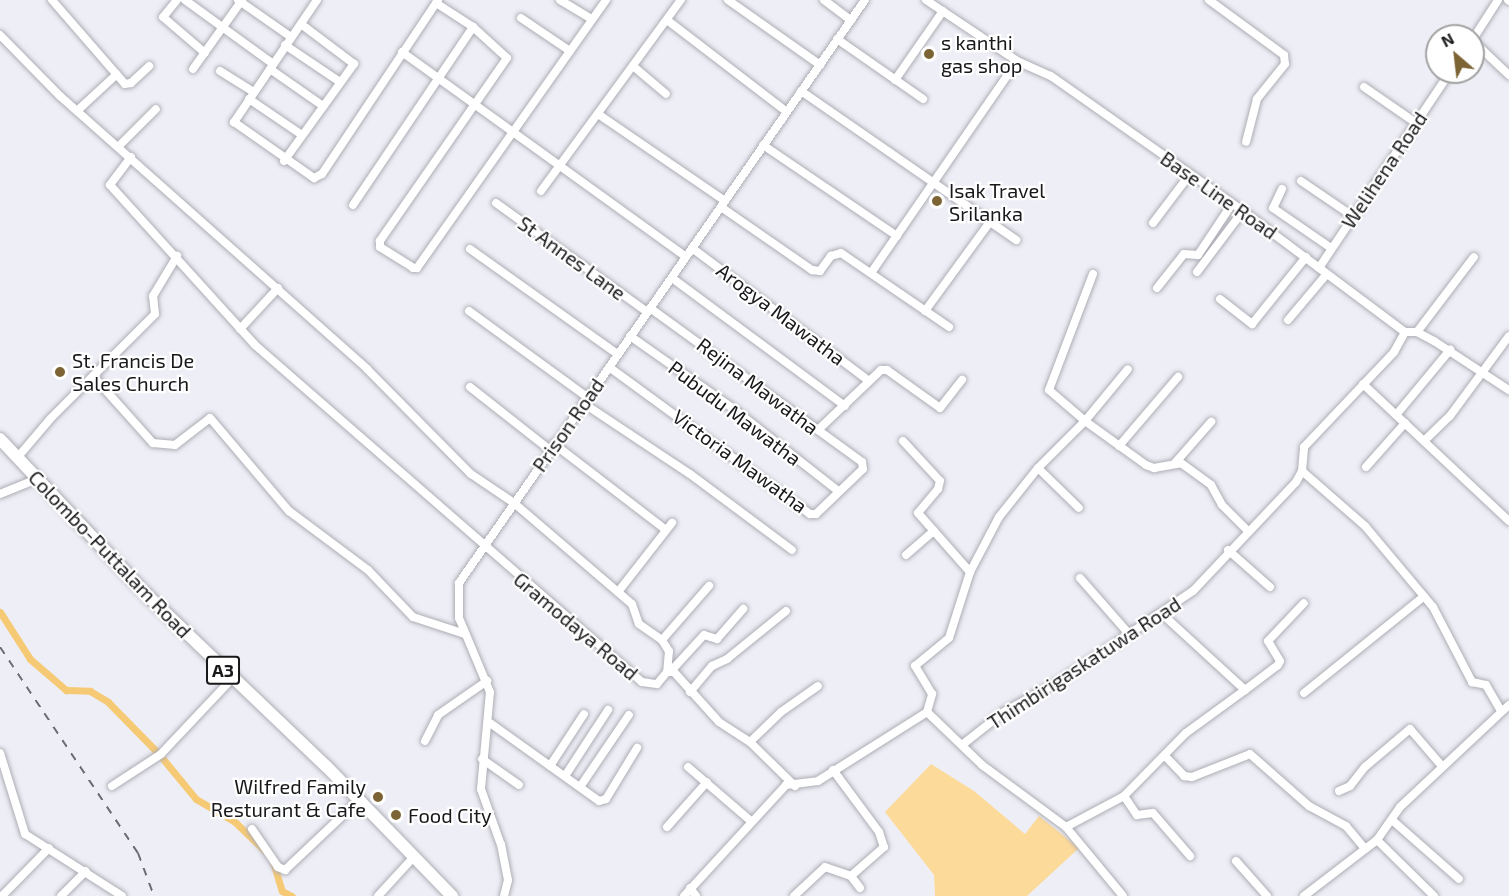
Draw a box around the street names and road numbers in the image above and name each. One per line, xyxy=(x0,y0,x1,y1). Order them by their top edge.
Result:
street label: Welihena Road xyxy=(1336,107,1432,233)
street label: Base Line Road xyxy=(1156,146,1282,244)
street label: St Annes Lane xyxy=(513,211,631,305)
street label: Arogya Mawatha xyxy=(712,258,850,370)
street label: Rejina Mawatha xyxy=(692,332,824,440)
street label: Pubudu Mawatha xyxy=(664,355,806,471)
street label: Prison Road xyxy=(527,374,609,476)
street label: Victoria Mawatha xyxy=(668,404,812,518)
street label: Colombo-Puttalam Road xyxy=(24,465,196,643)
street label: Gramodaya Road xyxy=(509,567,643,685)
street label: Thimbirigaskatuwa Road xyxy=(983,592,1185,734)
road number: A3 xyxy=(205,655,241,685)

